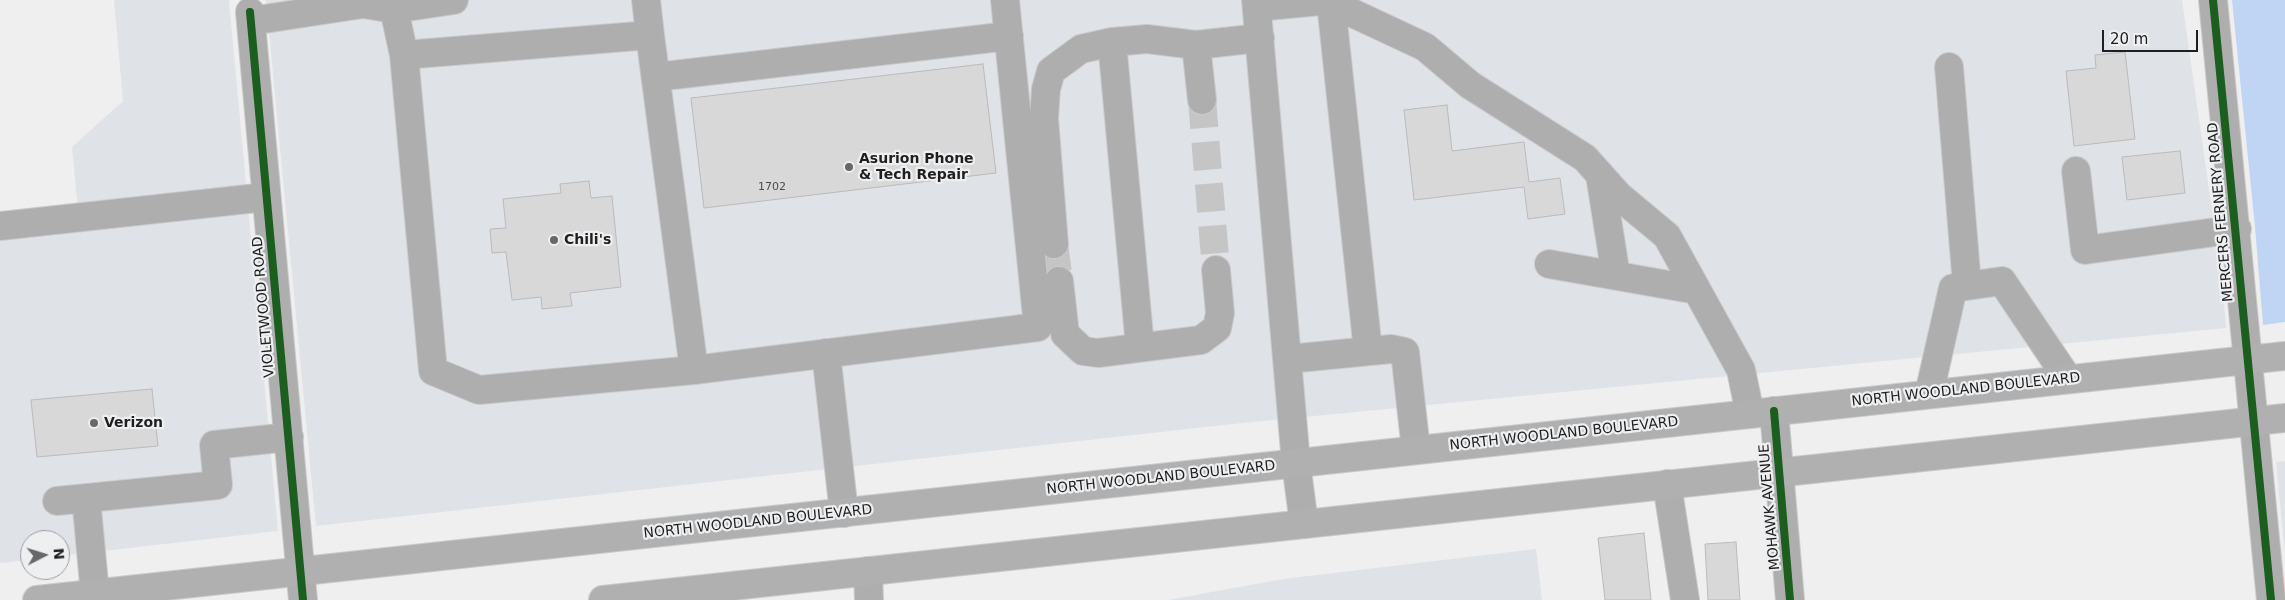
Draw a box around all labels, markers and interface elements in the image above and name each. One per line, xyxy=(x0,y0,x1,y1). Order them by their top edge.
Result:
scale bar xyxy=(2105,20,2201,52)
text: 20 m xyxy=(2110,30,2148,48)
street label: MERCERS FERNERY ROAD xyxy=(2205,121,2237,303)
place label: Asurion Phone & Tech Repair xyxy=(859,151,974,184)
marker: Asurion Phone & Tech Repair xyxy=(843,161,855,173)
house number: 1702 xyxy=(758,180,786,194)
place label: Chili's xyxy=(564,232,611,248)
marker: Chili's xyxy=(548,234,560,246)
street label: VIOLETWOOD ROAD xyxy=(249,236,279,378)
street label: NORTH WOODLAND BOULEVARD xyxy=(1851,370,2081,410)
street label: NORTH WOODLAND BOULEVARD xyxy=(1449,414,1679,454)
place label: Verizon xyxy=(104,415,163,431)
marker: Verizon xyxy=(88,417,100,429)
street label: MOHAWK AVENUE xyxy=(1756,443,1784,571)
street label: NORTH WOODLAND BOULEVARD xyxy=(1046,458,1276,498)
street label: NORTH WOODLAND BOULEVARD xyxy=(643,502,873,542)
north arrow xyxy=(20,530,70,580)
text: N xyxy=(50,547,67,560)

